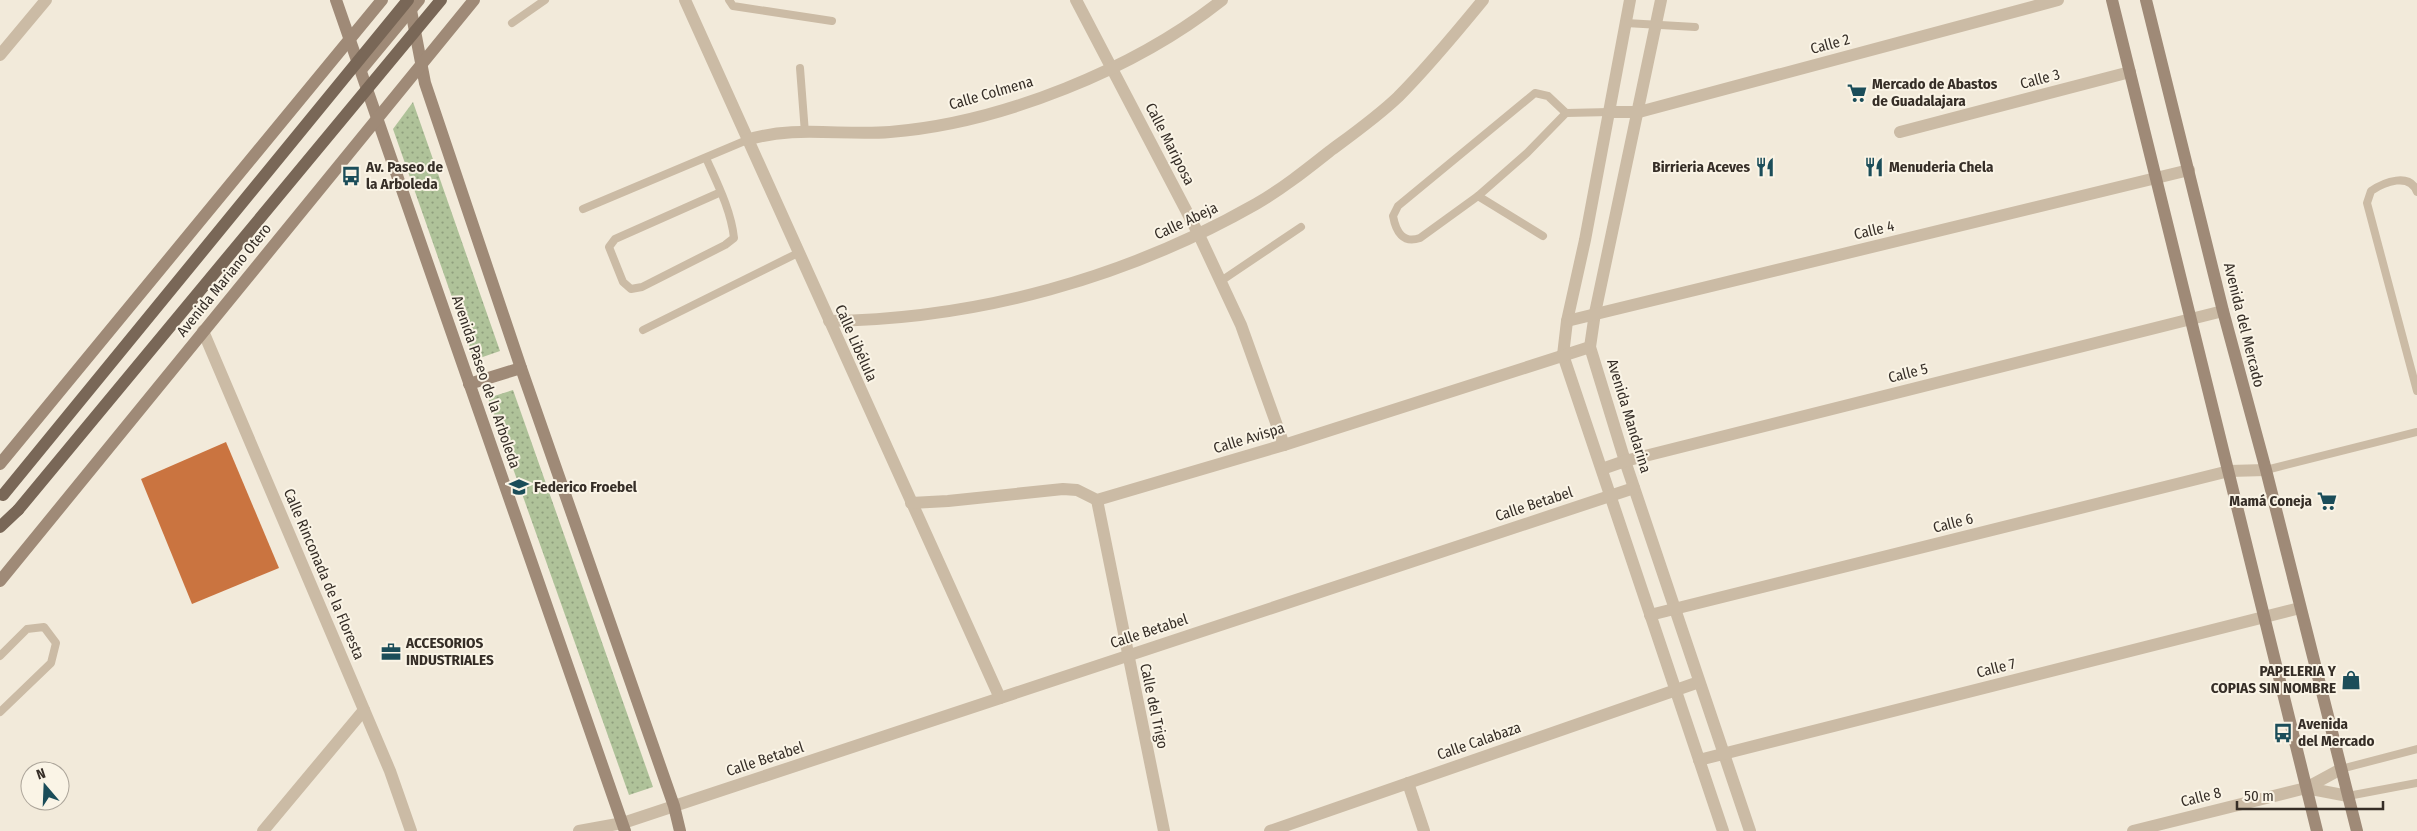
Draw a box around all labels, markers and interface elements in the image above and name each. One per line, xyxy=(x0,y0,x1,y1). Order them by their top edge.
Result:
street label: Calle 2 xyxy=(1808,30,1852,58)
street label: Calle 3 xyxy=(2018,65,2062,93)
street label: Calle Colmena xyxy=(947,72,1035,114)
place label: Mercado de Abastos de Guadalajara xyxy=(1872,75,1998,110)
supermarket icon: Mercado de Abastos de Guadalajara xyxy=(1846,82,1868,104)
street label: Calle Mariposa xyxy=(1142,100,1198,188)
restaurant icon: Birrieria Aceves xyxy=(1754,156,1776,178)
restaurant icon: Menuderia Chela xyxy=(1863,156,1885,178)
place label: Av. Paseo de la Arboleda xyxy=(365,158,443,193)
place label: Birrieria Aceves xyxy=(1652,158,1750,176)
place label: Menuderia Chela xyxy=(1889,158,1994,176)
bus stop icon: Av. Paseo de la Arboleda xyxy=(340,165,362,187)
street label: Calle Abeja xyxy=(1151,199,1221,243)
street label: Calle 4 xyxy=(1852,217,1896,243)
street label: Avenida Mariano Otero xyxy=(173,220,275,340)
street label: Avenida del Mercado xyxy=(2220,261,2268,389)
street label: Avenida Paseo de la Arboleda xyxy=(448,293,524,471)
street label: Calle Libélula xyxy=(831,302,881,384)
street label: Avenida Mandarina xyxy=(1603,357,1655,475)
street label: Calle 5 xyxy=(1886,359,1930,387)
street label: Calle Avispa xyxy=(1211,419,1287,457)
school or university icon: Federico Froebel xyxy=(508,476,530,498)
place label: Federico Froebel xyxy=(534,478,638,496)
street label: Calle Betabel xyxy=(1493,483,1575,525)
street label: Calle Rinconada de la Floresta xyxy=(280,486,368,662)
supermarket icon: Mamá Coneja xyxy=(2316,490,2338,512)
place label: Mamá Coneja xyxy=(2229,492,2313,510)
street label: Calle 6 xyxy=(1931,509,1975,537)
street label: Calle Betabel xyxy=(1108,610,1190,652)
place label: ACCESORIOS INDUSTRIALES xyxy=(405,634,494,669)
office icon: ACCESORIOS INDUSTRIALES xyxy=(380,641,402,663)
street label: Calle 7 xyxy=(1975,654,2017,682)
street label: Calle del Trigo xyxy=(1136,662,1172,750)
place label: PAPELERIA Y COPIAS SIN NOMBRE xyxy=(2211,662,2337,697)
shop icon: PAPELERIA Y COPIAS SIN NOMBRE xyxy=(2340,669,2362,691)
place label: Avenida del Mercado xyxy=(2297,715,2375,750)
street label: Calle Calabaza xyxy=(1435,718,1523,764)
bus stop icon: Avenida del Mercado xyxy=(2272,722,2294,744)
street label: Calle Betabel xyxy=(724,738,806,780)
north arrow xyxy=(20,761,70,811)
text: N xyxy=(34,765,48,784)
scale bar xyxy=(2237,778,2383,810)
street label: Calle 8 xyxy=(2179,783,2223,811)
text: 50 m xyxy=(2244,787,2274,805)

